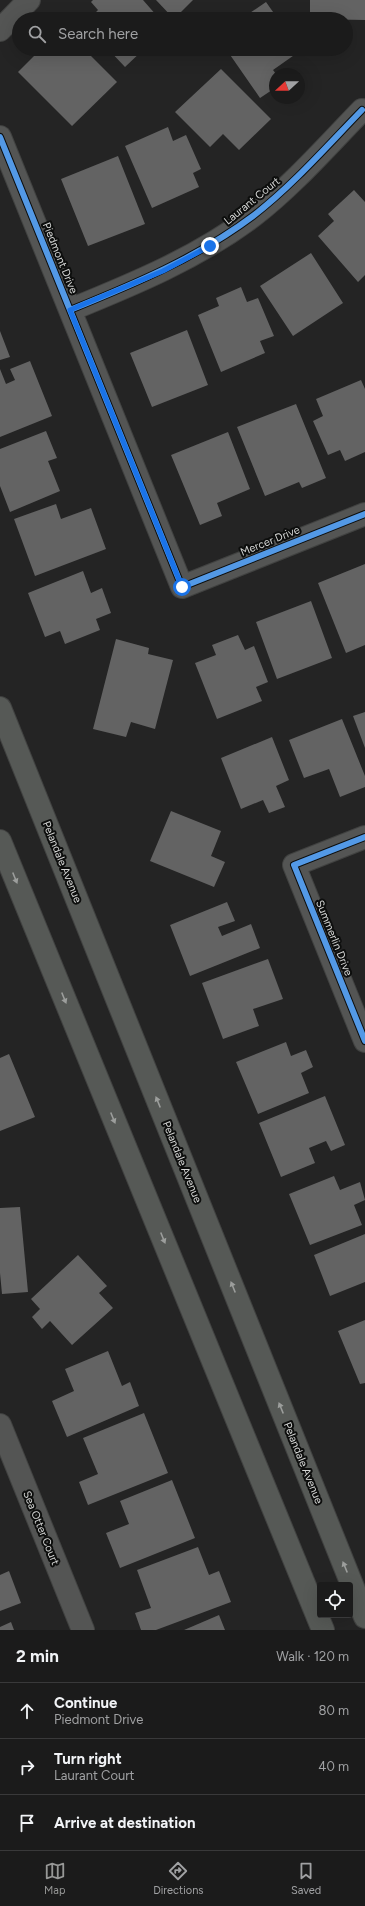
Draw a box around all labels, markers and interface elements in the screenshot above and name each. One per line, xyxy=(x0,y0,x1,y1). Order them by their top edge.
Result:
search box xyxy=(12,12,353,56)
icon: search xyxy=(26,23,48,45)
text: Search here xyxy=(58,25,138,43)
north arrow xyxy=(269,68,305,104)
street label: Laurant Court xyxy=(221,175,283,227)
street label: Piedmont Drive xyxy=(40,221,80,295)
route end xyxy=(201,237,219,255)
street label: Mercer Drive xyxy=(238,523,302,559)
route start xyxy=(173,578,191,596)
street label: Pelandale Avenue xyxy=(40,819,84,905)
one-way arrow xyxy=(12,872,18,884)
street label: Summerlin Drive xyxy=(313,898,355,978)
one-way arrow xyxy=(61,992,67,1003)
one-way arrow xyxy=(155,1096,161,1107)
one-way arrow xyxy=(111,1113,117,1125)
street label: Pelandale Avenue xyxy=(160,1119,204,1205)
one-way arrow xyxy=(160,1233,166,1245)
one-way arrow xyxy=(229,1281,235,1293)
one-way arrow xyxy=(278,1402,284,1413)
street label: Pelandale Avenue xyxy=(281,1420,325,1506)
street label: Sea Otter Court xyxy=(20,1489,62,1567)
one-way arrow xyxy=(342,1561,348,1573)
map controls xyxy=(317,1582,353,1618)
button: locate xyxy=(317,1582,353,1618)
text: 2 min xyxy=(16,1646,59,1666)
text: Walk · 120 m xyxy=(276,1649,349,1664)
text: Continue xyxy=(54,1694,117,1712)
icon: ahead xyxy=(16,1700,38,1722)
text: 80 m xyxy=(318,1703,349,1718)
text: Piedmont Drive xyxy=(54,1712,143,1727)
text: Turn right xyxy=(54,1750,122,1768)
icon: right xyxy=(16,1756,38,1778)
text: 40 m xyxy=(318,1759,349,1774)
text: Laurant Court xyxy=(54,1768,135,1783)
icon: arrive xyxy=(16,1812,38,1834)
text: Arrive at destination xyxy=(54,1814,195,1832)
tab: Map xyxy=(44,1860,66,1897)
tab: Directions xyxy=(153,1860,203,1897)
tab: Saved xyxy=(291,1860,321,1897)

